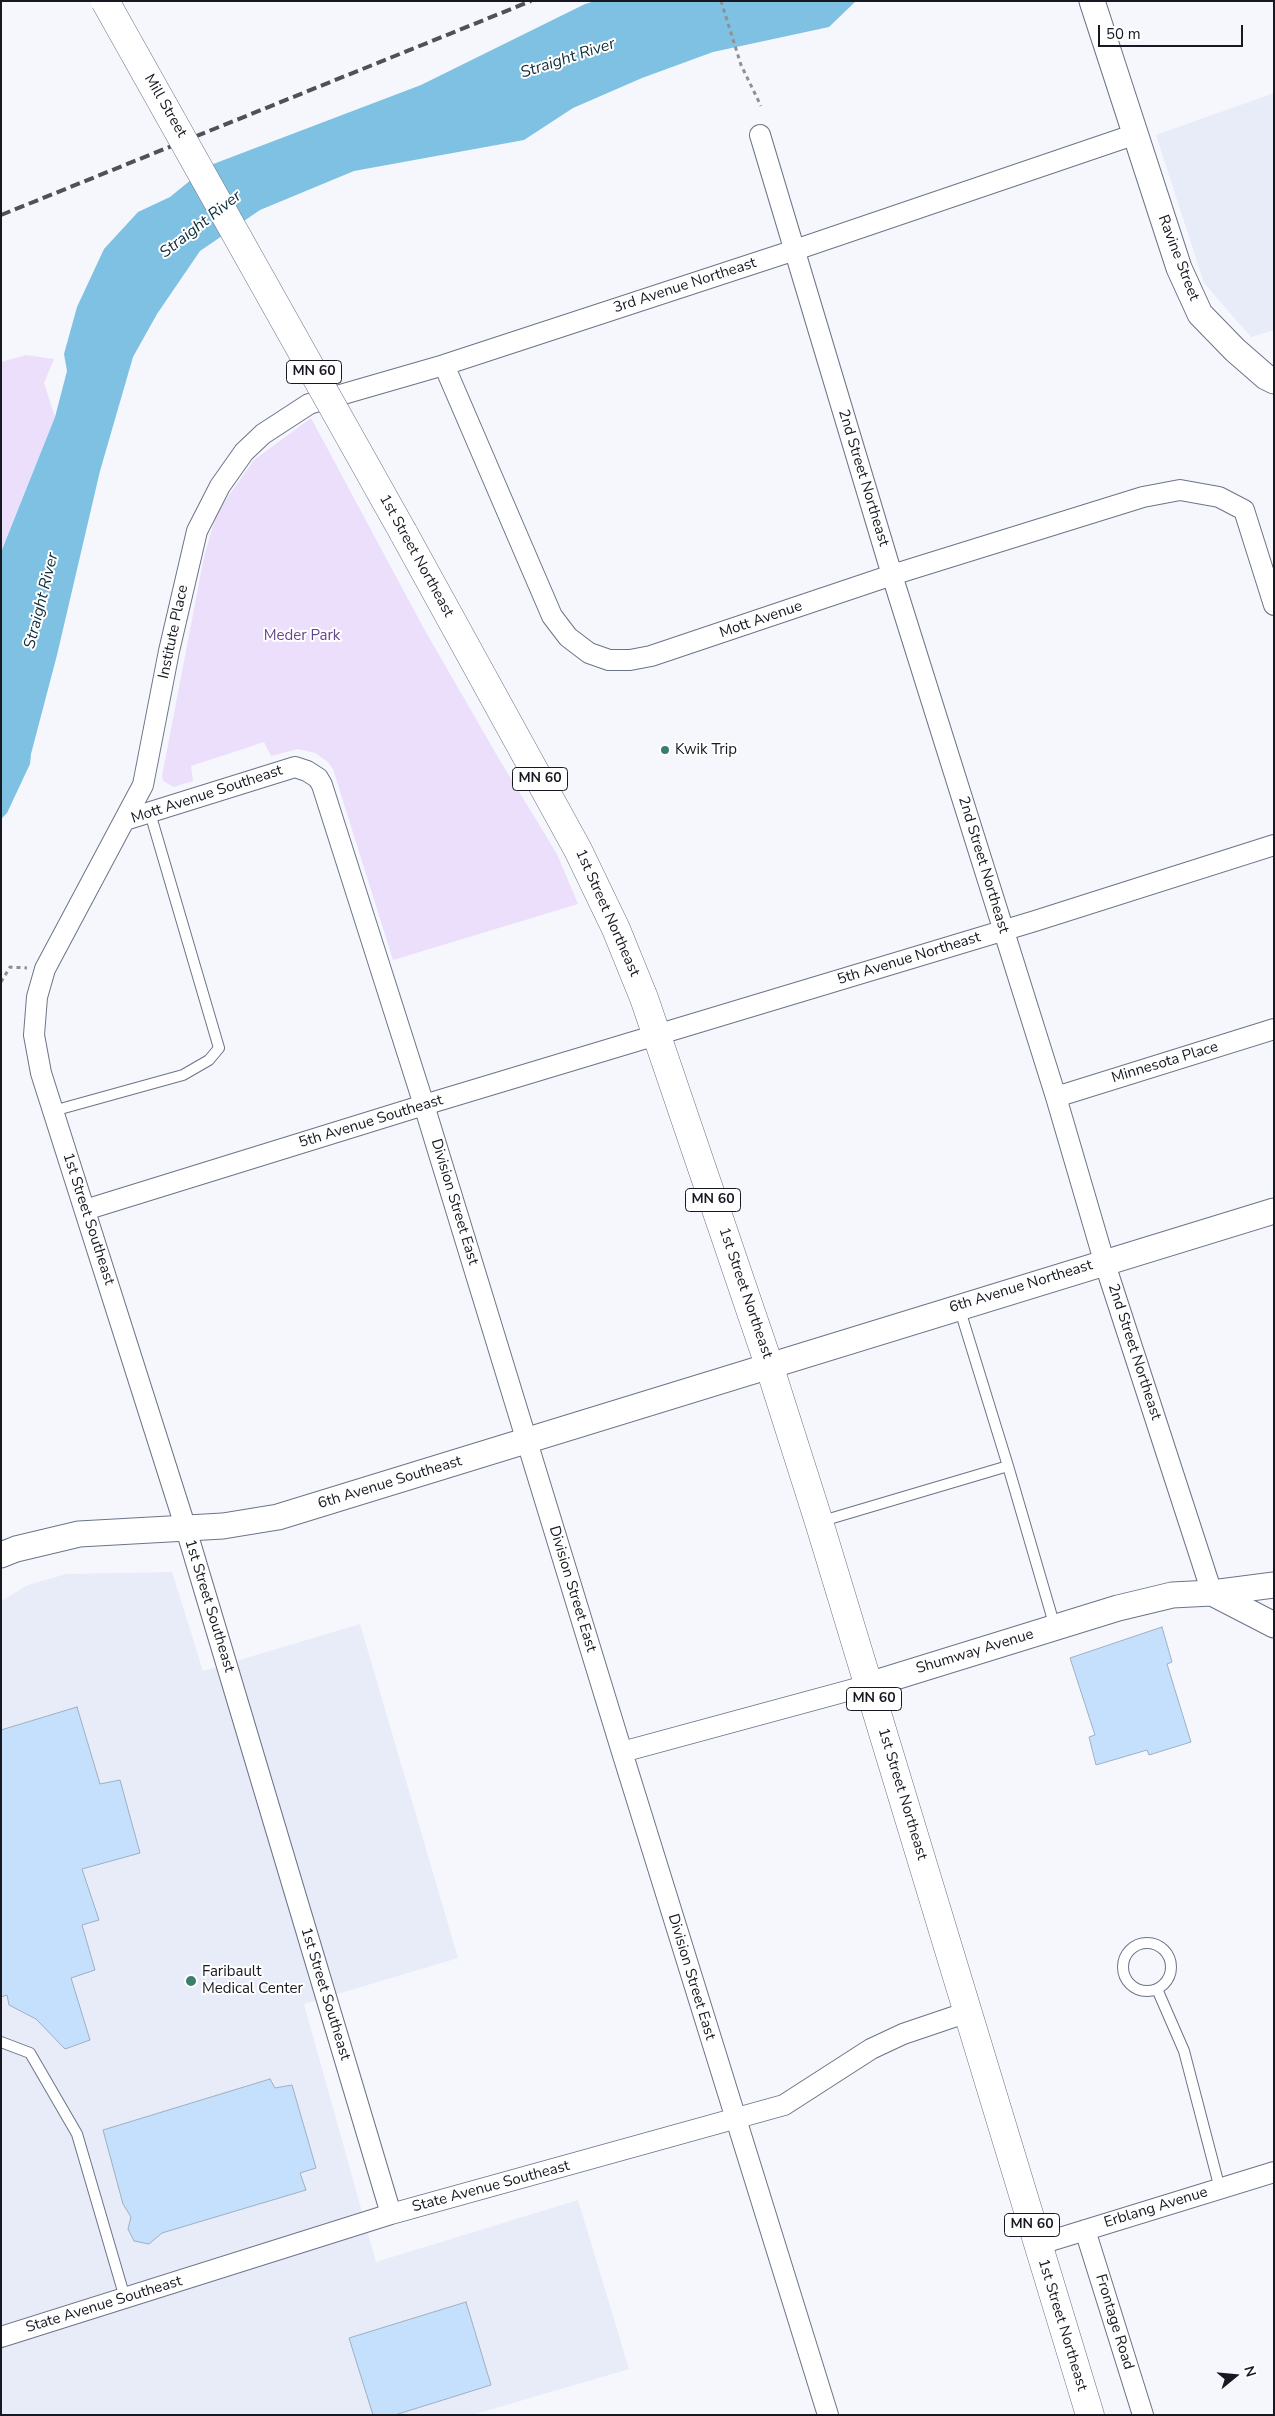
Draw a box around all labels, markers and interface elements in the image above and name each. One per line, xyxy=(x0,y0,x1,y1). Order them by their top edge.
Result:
scale bar xyxy=(1100,15,1245,47)
text: 50 m xyxy=(1106,24,1141,44)
water label: Straight River xyxy=(518,35,618,83)
street label: Mill Street xyxy=(140,71,190,141)
water label: Straight River xyxy=(156,187,246,263)
street label: Ravine Street xyxy=(1153,213,1203,303)
street label: 3rd Avenue Northeast xyxy=(611,254,759,318)
road number: MN 60 xyxy=(286,361,342,384)
street label: 2nd Street Northeast xyxy=(834,407,892,549)
street label: 1st Street Northeast xyxy=(375,492,457,620)
water label: Straight River xyxy=(21,551,63,651)
street label: Institute Place xyxy=(155,583,193,681)
street label: Mott Avenue xyxy=(717,597,805,643)
park label: Meder Park xyxy=(264,627,340,645)
place label: Kwik Trip xyxy=(675,741,737,759)
marker: Kwik Trip xyxy=(659,744,671,756)
street label: Mott Avenue Southeast xyxy=(129,762,285,828)
road number: MN 60 xyxy=(512,768,568,791)
street label: 2nd Street Northeast xyxy=(954,794,1012,936)
street label: 1st Street Northeast xyxy=(571,847,643,979)
street label: 5th Avenue Northeast xyxy=(835,929,983,989)
street label: Minnesota Place xyxy=(1110,1038,1220,1088)
street label: 5th Avenue Southeast xyxy=(297,1092,445,1152)
street label: Division Street East xyxy=(426,1137,482,1267)
street label: 1st Street Southeast xyxy=(58,1151,118,1287)
road number: MN 60 xyxy=(686,1188,740,1212)
street label: 1st Street Northeast xyxy=(714,1225,776,1361)
street label: 6th Avenue Northeast xyxy=(947,1257,1095,1317)
street label: 2nd Street Northeast xyxy=(1103,1282,1165,1422)
street label: 6th Avenue Southeast xyxy=(316,1453,464,1513)
street label: Division Street East xyxy=(544,1524,600,1654)
street label: 1st Street Southeast xyxy=(180,1537,238,1675)
street label: Shumway Avenue xyxy=(914,1626,1036,1678)
road number: MN 60 xyxy=(846,1688,902,1710)
street label: 1st Street Northeast xyxy=(873,1726,931,1862)
street label: Division Street East xyxy=(663,1912,719,2042)
street label: 1st Street Southeast xyxy=(296,1925,354,2063)
place label: Faribault Medical Center xyxy=(202,1963,303,1998)
marker: Faribault Medical Center xyxy=(184,1974,198,1988)
street label: State Avenue Southeast xyxy=(410,2157,572,2217)
street label: Erblang Avenue xyxy=(1102,2184,1210,2232)
road number: MN 60 xyxy=(1004,2214,1060,2236)
street label: 1st Street Northeast xyxy=(1033,2257,1091,2393)
street label: Frontage Road xyxy=(1091,2272,1137,2372)
street label: State Avenue Southeast xyxy=(24,2273,184,2337)
north arrow xyxy=(1210,2351,1260,2401)
text: N xyxy=(1239,2364,1260,2379)

